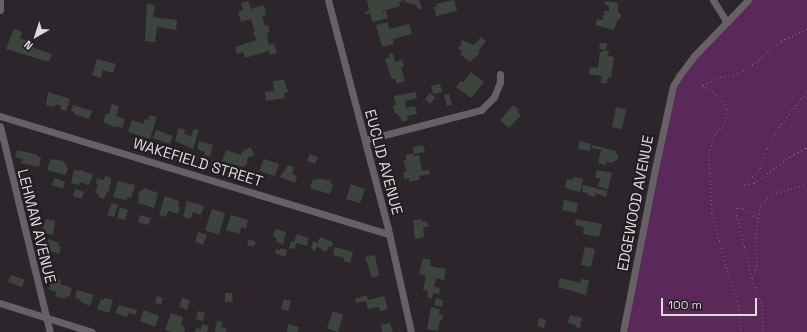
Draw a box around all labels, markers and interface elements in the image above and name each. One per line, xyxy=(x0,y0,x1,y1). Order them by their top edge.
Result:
north arrow xyxy=(16,16,56,56)
text: N xyxy=(21,38,36,53)
street label: EUCLID AVENUE xyxy=(361,107,407,217)
street label: WAKEFIELD STREET xyxy=(131,134,265,190)
street label: EDGEWOOD AVENUE xyxy=(613,134,657,272)
street label: LEHMAN AVENUE xyxy=(14,167,60,285)
scale bar xyxy=(663,290,759,316)
text: 100 m xyxy=(668,297,702,313)

